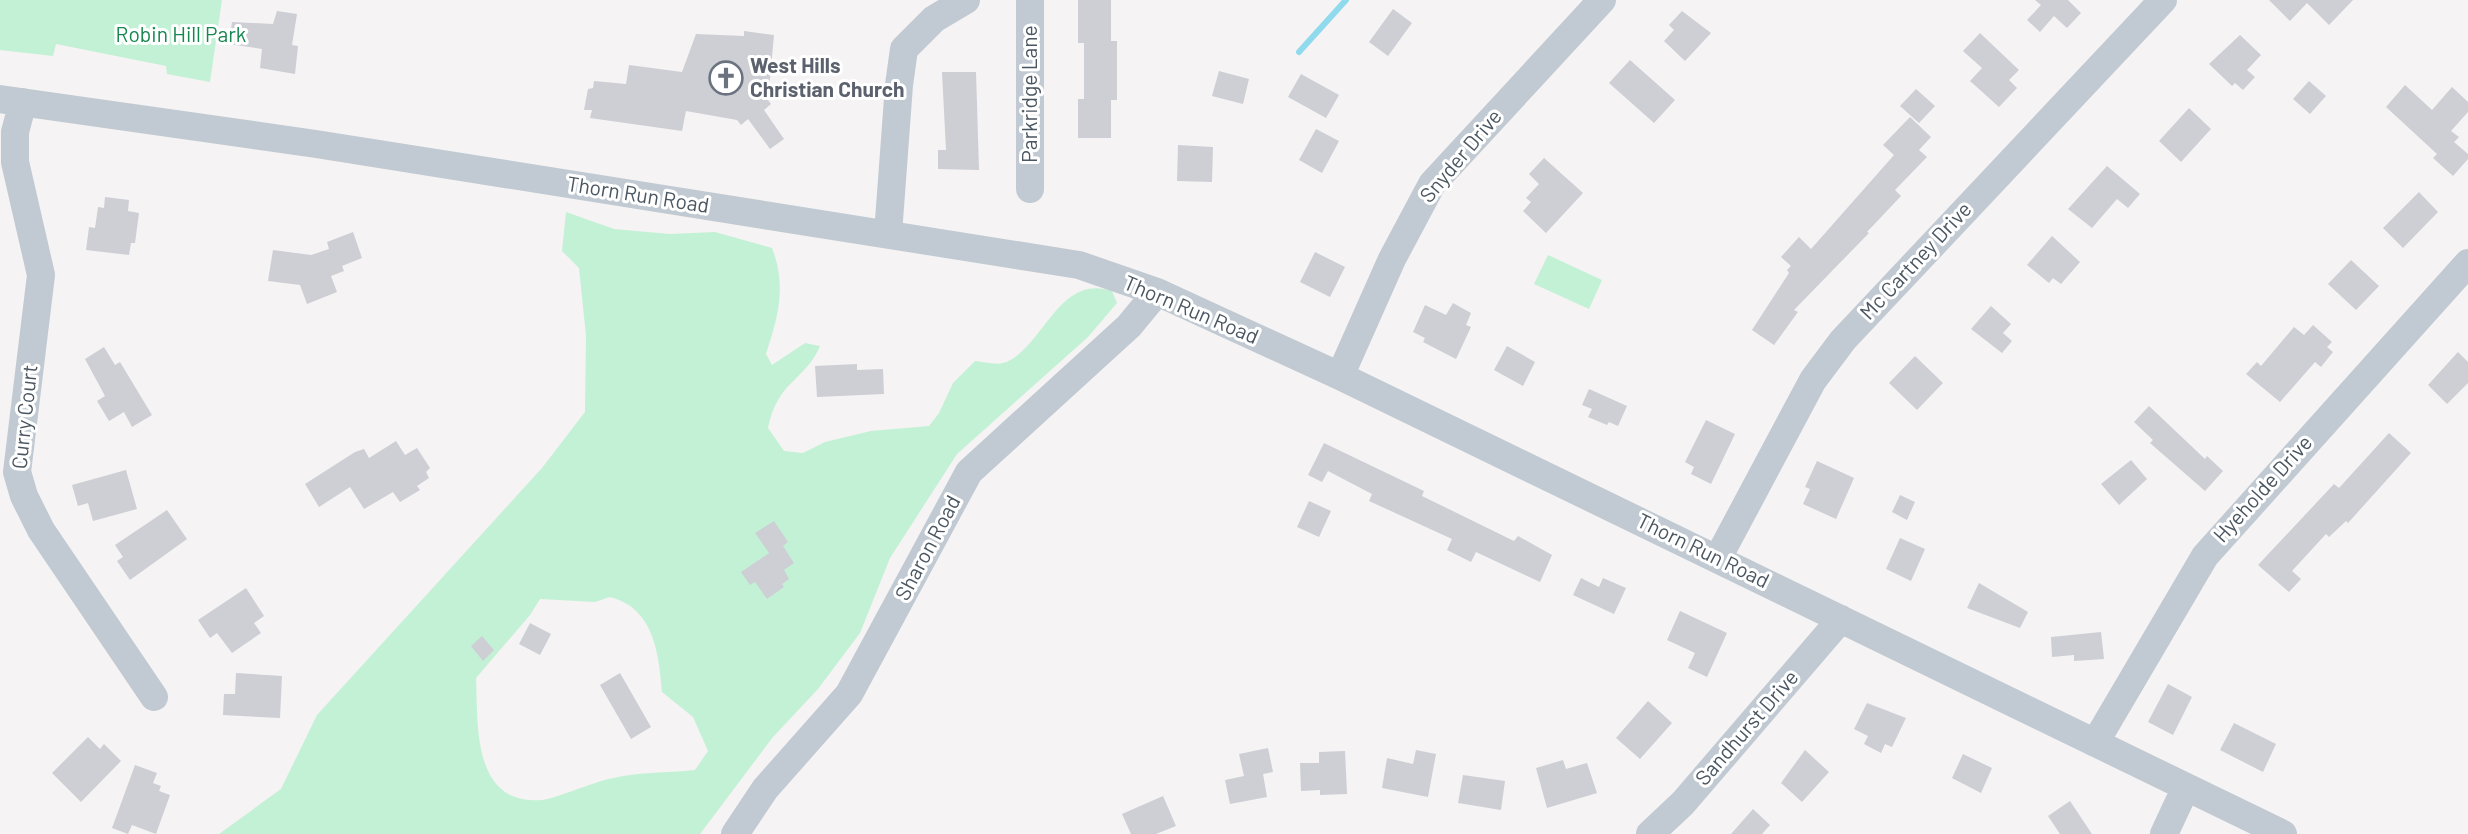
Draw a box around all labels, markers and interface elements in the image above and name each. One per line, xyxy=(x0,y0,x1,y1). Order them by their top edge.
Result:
park label: Robin Hill Park xyxy=(116,21,246,46)
street label: Parkridge Lane xyxy=(1016,25,1041,163)
place label: West Hills Christian Church xyxy=(750,52,905,101)
church icon: West Hills Christian Church xyxy=(707,59,745,97)
street label: Snyder Drive xyxy=(1414,103,1506,207)
street label: Thorn Run Road xyxy=(565,170,711,217)
street label: Mc Cartney Drive xyxy=(1854,196,1976,324)
street label: Thorn Run Road xyxy=(1121,269,1263,348)
street label: Curry Court xyxy=(6,363,41,470)
street label: Hyeholde Drive xyxy=(2207,429,2316,547)
street label: Sharon Road xyxy=(889,491,965,604)
street label: Thorn Run Road xyxy=(1634,507,1774,592)
street label: Sandhurst Drive xyxy=(1689,664,1803,790)

